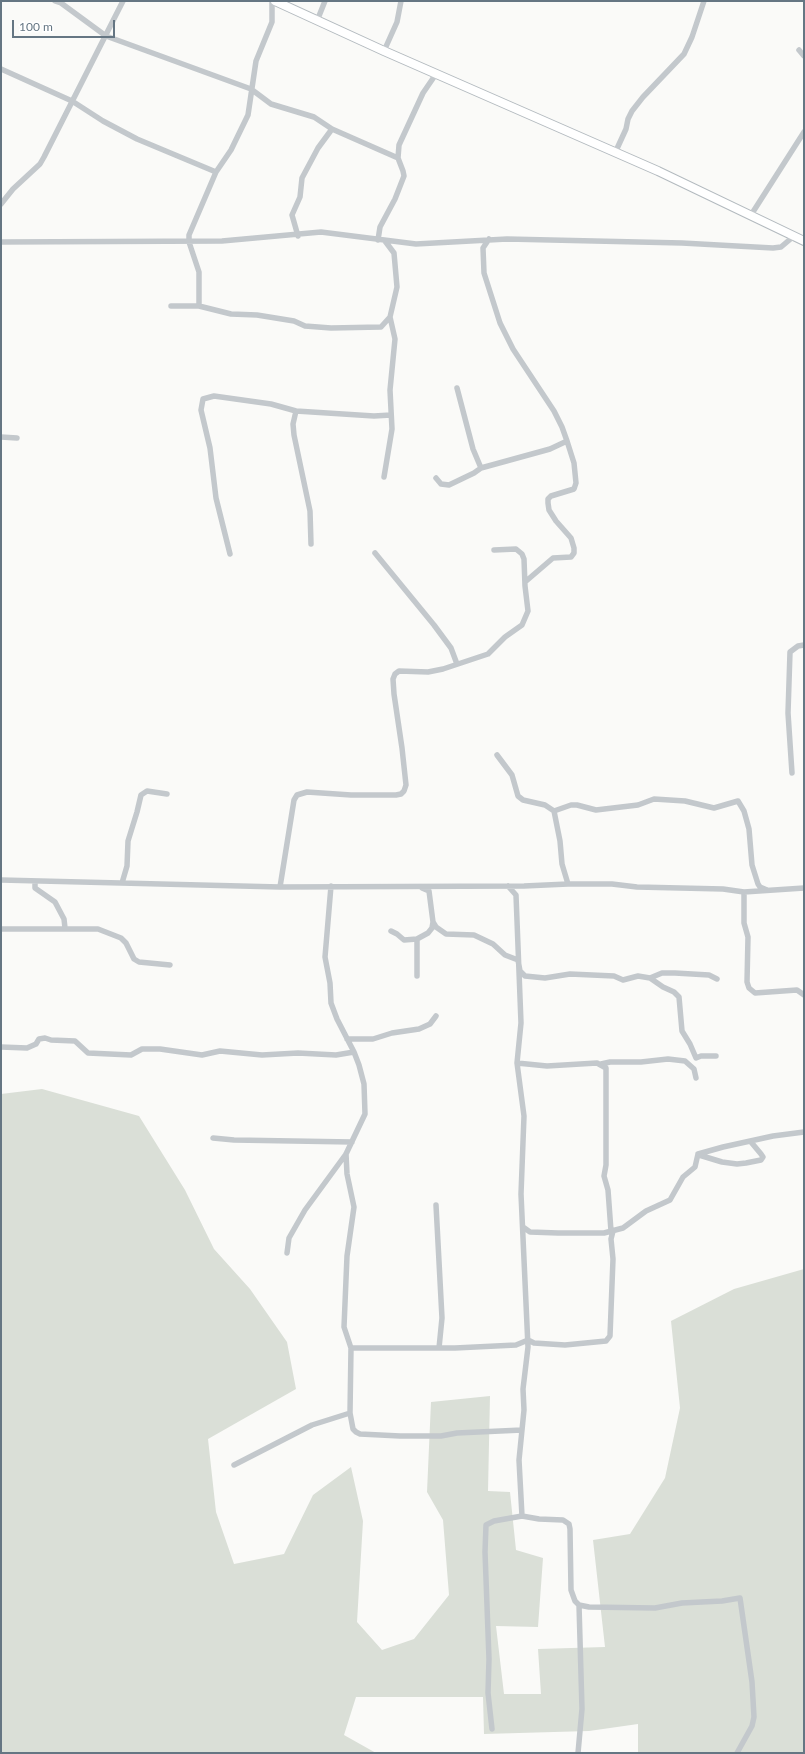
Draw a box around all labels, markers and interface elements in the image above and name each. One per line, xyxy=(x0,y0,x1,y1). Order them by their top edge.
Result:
scale bar xyxy=(14,12,117,38)
text: 100 m xyxy=(19,19,53,34)

